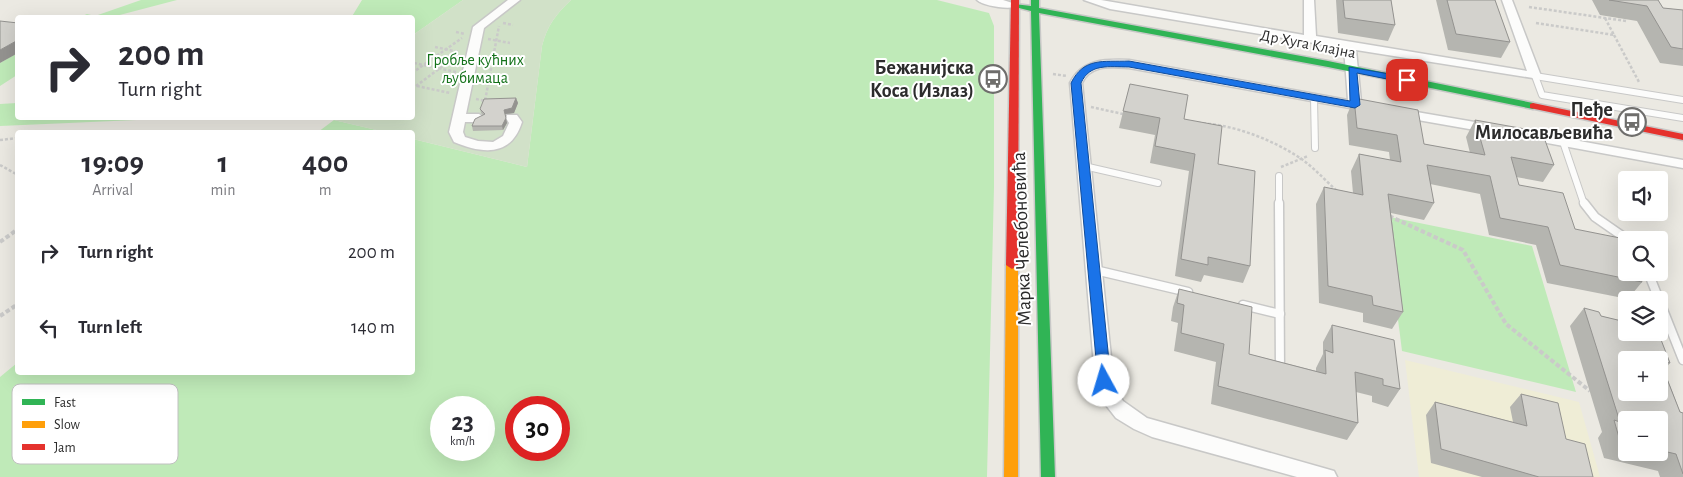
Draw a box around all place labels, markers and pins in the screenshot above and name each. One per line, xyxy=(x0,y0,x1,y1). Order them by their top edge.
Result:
place label: Бежанијска Коса (Излаз) xyxy=(870,58,975,101)
pin xyxy=(1386,59,1428,101)
bus stop icon: Бежанијска Коса (Излаз) xyxy=(978,64,1008,94)
place label: Пеђе Милосављевића xyxy=(1475,100,1614,143)
bus stop icon: Пеђе Милосављевића xyxy=(1617,107,1647,137)

